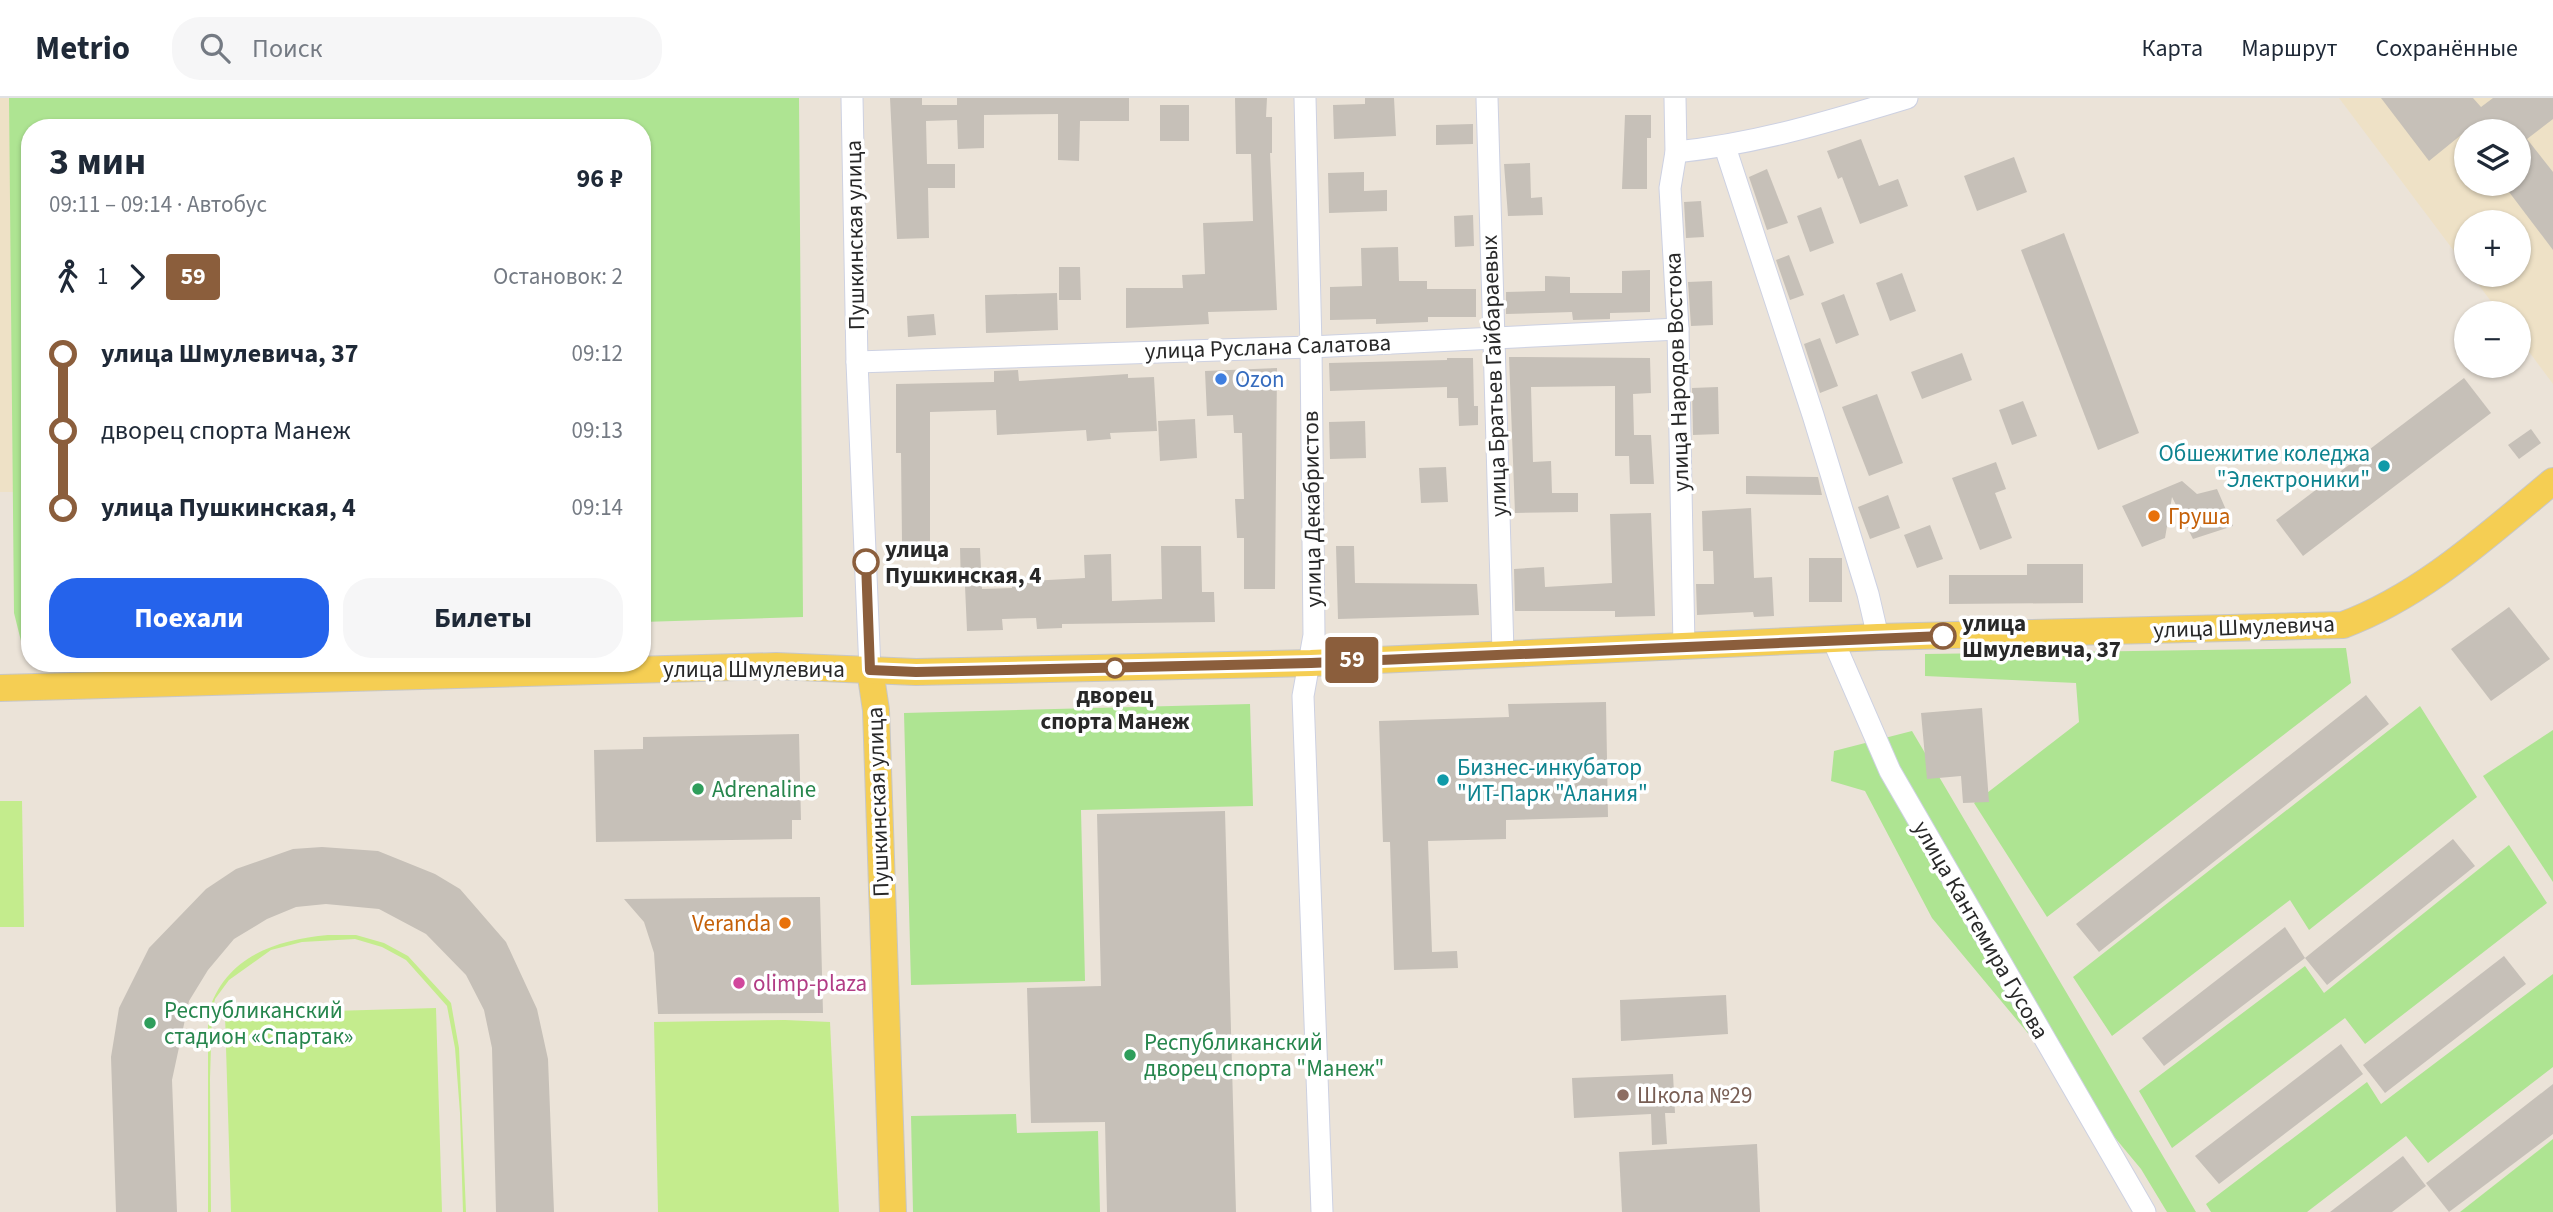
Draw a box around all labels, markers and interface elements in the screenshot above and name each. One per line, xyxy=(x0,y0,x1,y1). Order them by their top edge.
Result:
search box xyxy=(172,17,662,80)
text: Metrio xyxy=(35,25,130,72)
icon: search xyxy=(196,29,234,67)
text: Поиск xyxy=(252,30,322,67)
text: Карта xyxy=(2142,31,2203,66)
text: Маршрут xyxy=(2241,31,2337,66)
text: Сохранённые xyxy=(2375,31,2518,66)
map controls xyxy=(2454,119,2531,378)
button: layers xyxy=(2454,119,2531,196)
text: 3 мин xyxy=(49,135,146,189)
street label: Пушкинская улица xyxy=(837,140,873,330)
text: 96 ₽ xyxy=(577,160,623,197)
text: 09:11 – 09:14 · Автобус xyxy=(49,188,267,221)
button: + xyxy=(2454,210,2531,287)
street label: улица Братьев Гайбараевых xyxy=(1473,234,1515,518)
street label: улица Народов Востока xyxy=(1656,252,1698,492)
icon: walk xyxy=(49,258,87,296)
icon: forward xyxy=(118,258,156,296)
text: 59 xyxy=(180,259,206,294)
text: 1 xyxy=(97,260,108,293)
text: Остановок: 2 xyxy=(493,260,623,293)
button: − xyxy=(2454,301,2531,378)
street label: улица Руслана Салатова xyxy=(1144,326,1392,368)
text: улица Шмулевича, 37 xyxy=(101,335,359,372)
text: 09:12 xyxy=(572,337,623,370)
place label: Ozon xyxy=(1235,363,1285,396)
marker: Ozon xyxy=(1213,371,1229,387)
street label: улица Декабристов xyxy=(1294,410,1330,608)
text: дворец спорта Манеж xyxy=(101,412,351,449)
text: 09:13 xyxy=(572,414,623,447)
place label: Обшежитие коледжа "Электроники" xyxy=(2159,437,2370,496)
marker: Обшежитие коледжа "Электроники" xyxy=(2376,458,2392,474)
text: улица Пушкинская, 4 xyxy=(101,489,356,526)
text: 09:14 xyxy=(572,491,623,524)
place label: Груша xyxy=(2168,500,2230,533)
marker: Груша xyxy=(2146,508,2162,524)
place label: улица Пушкинская, 4 xyxy=(885,533,1042,592)
marker: улица Пушкинская, 4 xyxy=(853,549,879,575)
button: Поехали xyxy=(49,578,329,658)
button: Билеты xyxy=(343,578,623,658)
place label: улица Шмулевича, 37 xyxy=(1962,607,2121,666)
street label: улица Шмулевича xyxy=(2153,607,2335,647)
marker: улица Шмулевича, 37 xyxy=(1930,623,1956,649)
line badge: 59 xyxy=(1320,637,1384,683)
text: 59 xyxy=(1339,642,1365,677)
street label: улица Шмулевича xyxy=(663,653,845,686)
marker: дворец спорта Манеж xyxy=(1105,658,1125,678)
place label: дворец спорта Манеж xyxy=(1040,679,1190,738)
street label: Пушкинская улица xyxy=(858,706,898,898)
place label: Бизнес-инкубатор "ИТ-Парк "Алания" xyxy=(1457,751,1648,810)
marker: Бизнес-инкубатор "ИТ-Парк "Алания" xyxy=(1435,772,1451,788)
place label: Adrenaline xyxy=(712,773,816,806)
marker: Adrenaline xyxy=(690,781,706,797)
street label: улица Кантемира Гусова xyxy=(1905,815,2057,1045)
place label: Veranda xyxy=(692,907,771,940)
marker: Veranda xyxy=(777,915,793,931)
place label: olimp-plaza xyxy=(753,967,867,1000)
marker: olimp-plaza xyxy=(731,975,747,991)
place label: Республиканский стадион «Спартак» xyxy=(164,994,353,1053)
marker: Республиканский стадион «Спартак» xyxy=(142,1015,158,1031)
place label: Республиканский дворец спорта "Манеж" xyxy=(1144,1026,1384,1085)
marker: Республиканский дворец спорта "Манеж" xyxy=(1122,1047,1138,1063)
place label: Школа №29 xyxy=(1637,1079,1752,1112)
marker: Школа №29 xyxy=(1615,1087,1631,1103)

